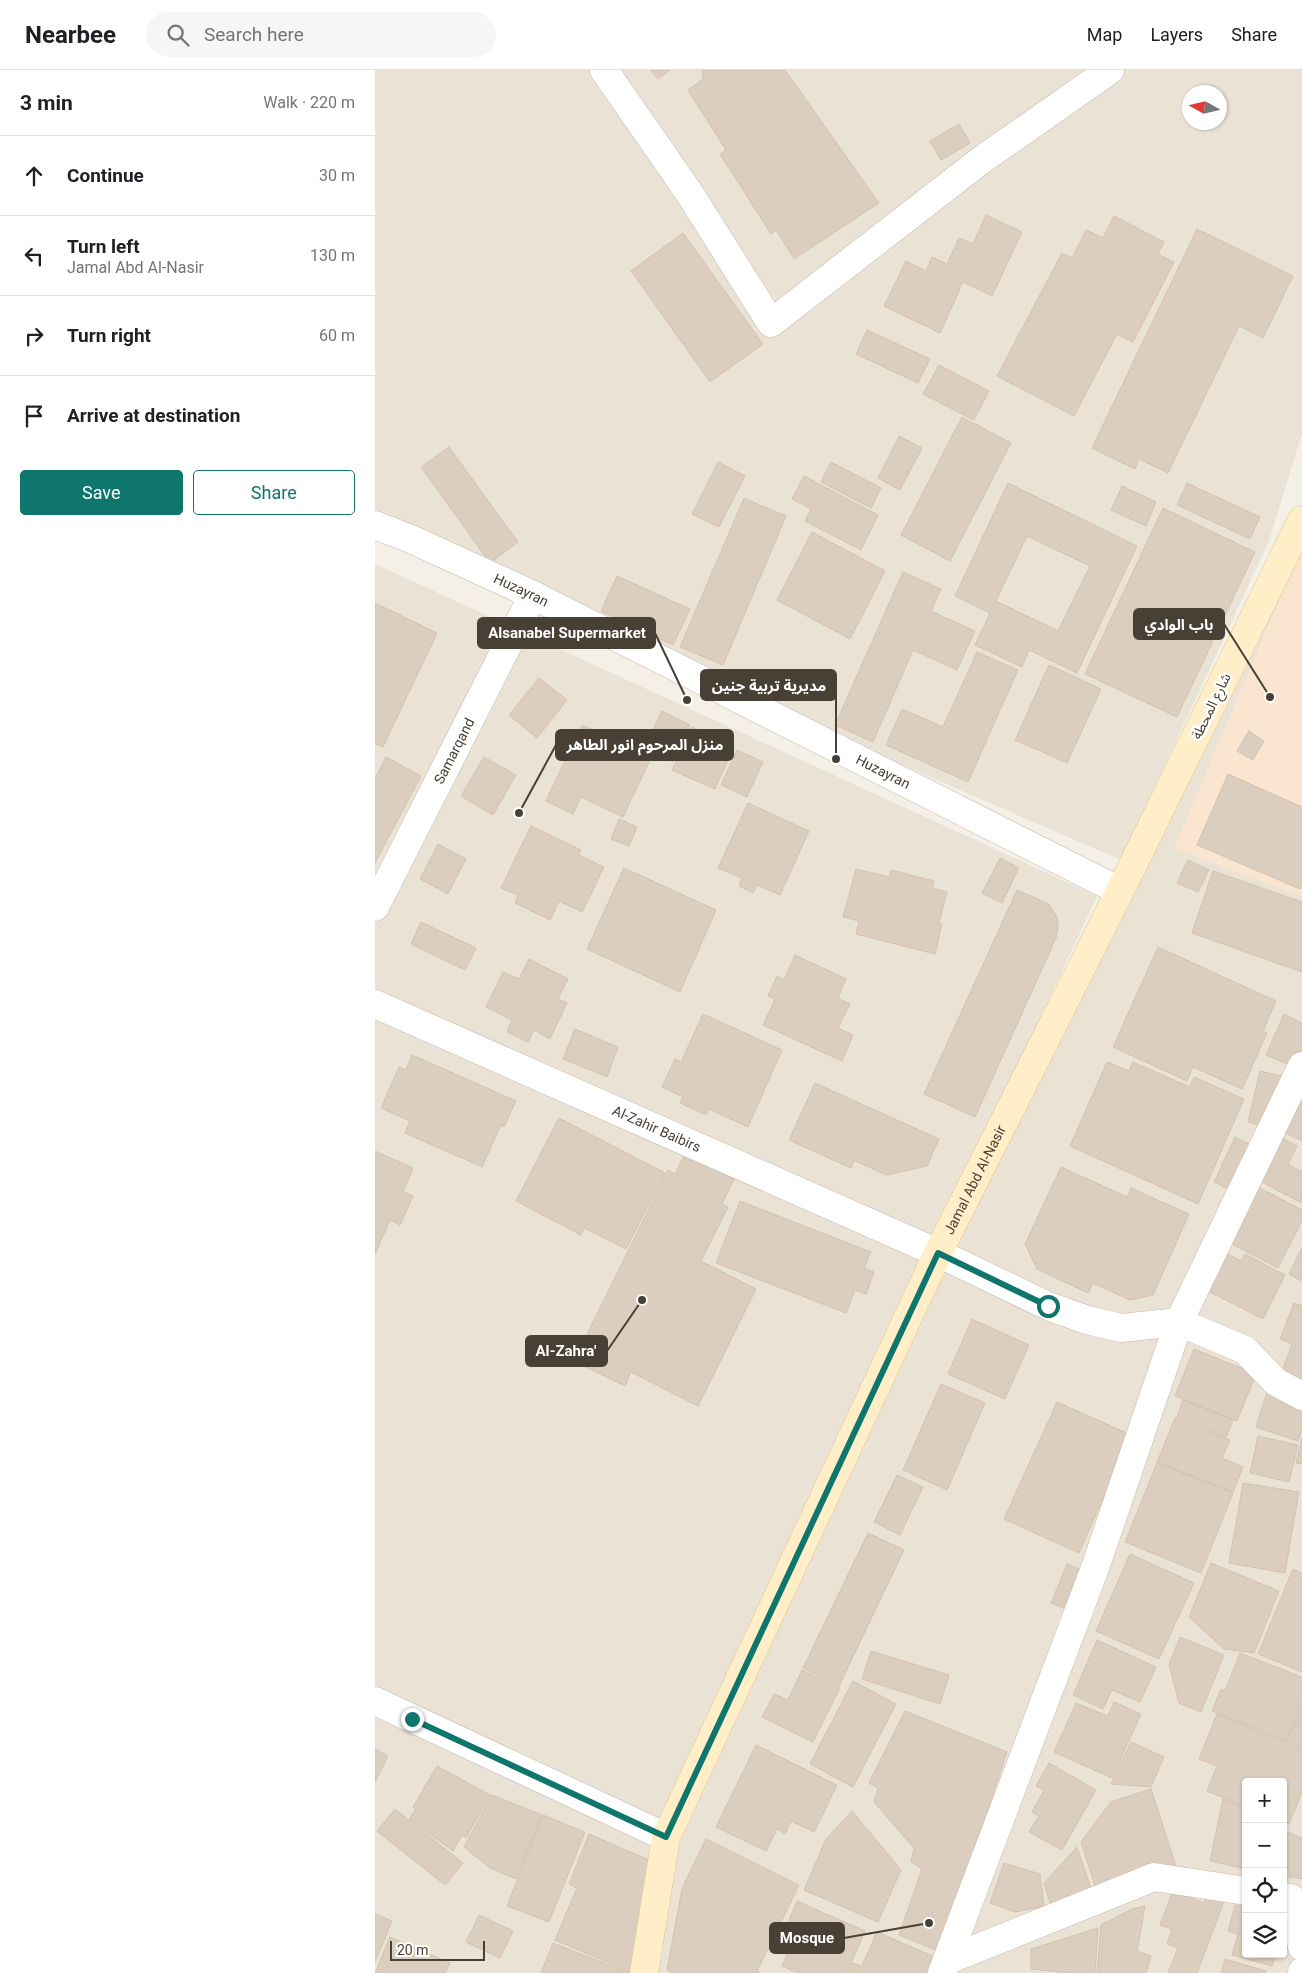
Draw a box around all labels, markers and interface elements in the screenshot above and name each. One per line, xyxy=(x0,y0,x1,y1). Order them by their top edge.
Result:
search box xyxy=(146,12,496,57)
text: Nearbee xyxy=(25,21,116,49)
icon: search xyxy=(164,21,192,49)
text: Search here xyxy=(204,23,304,46)
text: Map xyxy=(1087,24,1122,45)
text: Layers xyxy=(1150,24,1203,45)
text: Share xyxy=(1231,24,1277,45)
north arrow xyxy=(1182,85,1227,130)
text: 3 min xyxy=(20,91,73,115)
text: Walk · 220 m xyxy=(263,93,355,112)
icon: ahead xyxy=(20,162,48,190)
text: Continue xyxy=(67,164,144,187)
text: 30 m xyxy=(319,166,355,185)
text: Turn left xyxy=(67,235,140,258)
icon: left xyxy=(20,242,48,270)
text: 130 m xyxy=(310,246,355,265)
text: Jamal Abd Al-Nasir xyxy=(67,258,204,277)
icon: right xyxy=(20,322,48,350)
text: Turn right xyxy=(67,324,151,347)
text: 60 m xyxy=(319,326,355,345)
icon: arrive xyxy=(20,402,48,430)
text: Arrive at destination xyxy=(67,404,240,427)
button: Save xyxy=(20,470,183,515)
button: Share xyxy=(193,470,355,515)
street label: Huzayran xyxy=(491,570,551,610)
callout: باب الوادي xyxy=(1134,609,1224,639)
text: باب الوادي xyxy=(1144,616,1214,636)
callout: Alsanabel Supermarket xyxy=(478,618,655,648)
text: Alsanabel Supermarket xyxy=(488,624,646,642)
callout: مديرية تربية جنين xyxy=(701,670,836,700)
street label: شارع المحطة xyxy=(1188,670,1237,743)
text: مديرية تربية جنين xyxy=(712,677,826,695)
street label: Samarqand xyxy=(431,715,477,786)
callout: منزل المرحوم انور الطاهر xyxy=(556,730,733,760)
text: منزل المرحوم انور الطاهر xyxy=(565,736,724,756)
street label: Huzayran xyxy=(853,751,913,792)
street label: Al-Zahir Baibirs xyxy=(610,1102,703,1155)
street label: Jamal Abd Al-Nasir xyxy=(941,1122,1009,1237)
route start xyxy=(1037,1295,1060,1318)
callout: Al-Zahra' xyxy=(526,1336,607,1366)
text: Al-Zahra' xyxy=(536,1342,596,1360)
route end xyxy=(401,1708,424,1731)
map controls xyxy=(1242,1778,1287,1958)
button: + xyxy=(1242,1778,1287,1823)
button: − xyxy=(1242,1823,1287,1868)
button: locate xyxy=(1242,1868,1287,1913)
button: layers xyxy=(1242,1913,1287,1958)
callout: Mosque xyxy=(770,1923,844,1953)
text: Mosque xyxy=(780,1929,834,1947)
scale bar xyxy=(390,1938,485,1961)
text: 20 m xyxy=(397,1942,429,1958)

